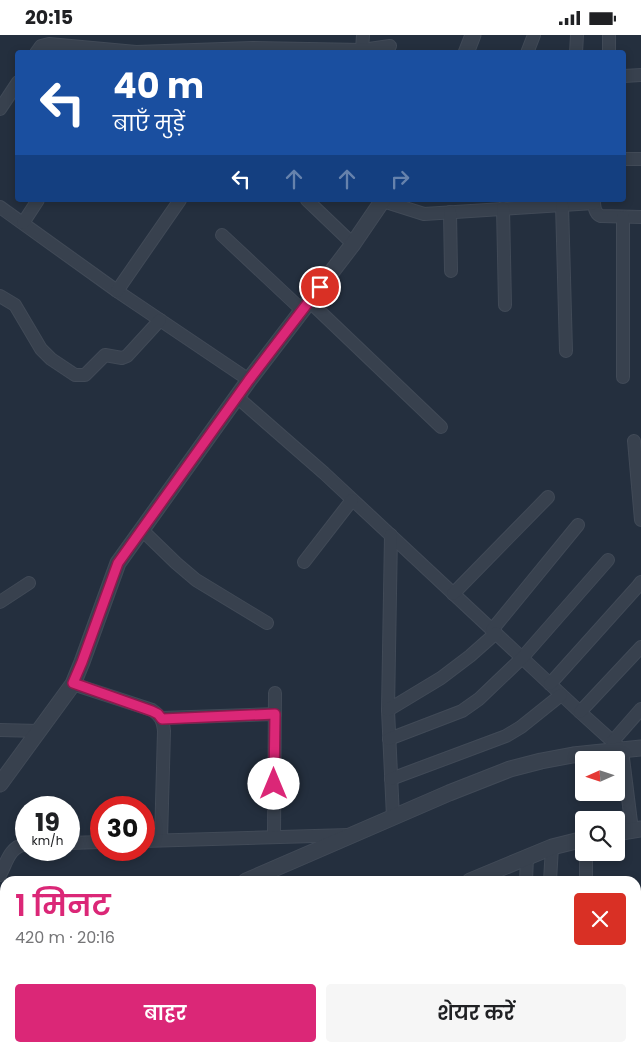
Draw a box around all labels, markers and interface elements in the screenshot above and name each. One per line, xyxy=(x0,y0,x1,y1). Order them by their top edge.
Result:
text: 20:15 xyxy=(25,4,73,31)
text: 40 m xyxy=(113,61,204,110)
icon: left xyxy=(30,70,95,135)
text: बाएँ मुड़ें xyxy=(113,108,185,139)
icon: left xyxy=(227,165,255,193)
icon: ahead xyxy=(280,165,308,193)
icon: ahead xyxy=(333,165,361,193)
icon: right xyxy=(386,165,414,193)
pin xyxy=(299,266,341,308)
icon: arrive xyxy=(306,273,334,301)
north arrow xyxy=(575,751,625,801)
map controls xyxy=(575,751,625,861)
position arrow xyxy=(247,757,299,809)
speed limit sign: 30 xyxy=(90,796,155,861)
text: 19 xyxy=(35,805,60,840)
button: search xyxy=(575,811,625,861)
text: km/h xyxy=(32,832,63,849)
text: 1 मिनट xyxy=(15,884,111,927)
button: close xyxy=(574,893,626,945)
text: 420 m · 20:16 xyxy=(15,926,115,949)
button: बाहर xyxy=(15,984,316,1042)
button: शेयर करें xyxy=(326,984,626,1042)

